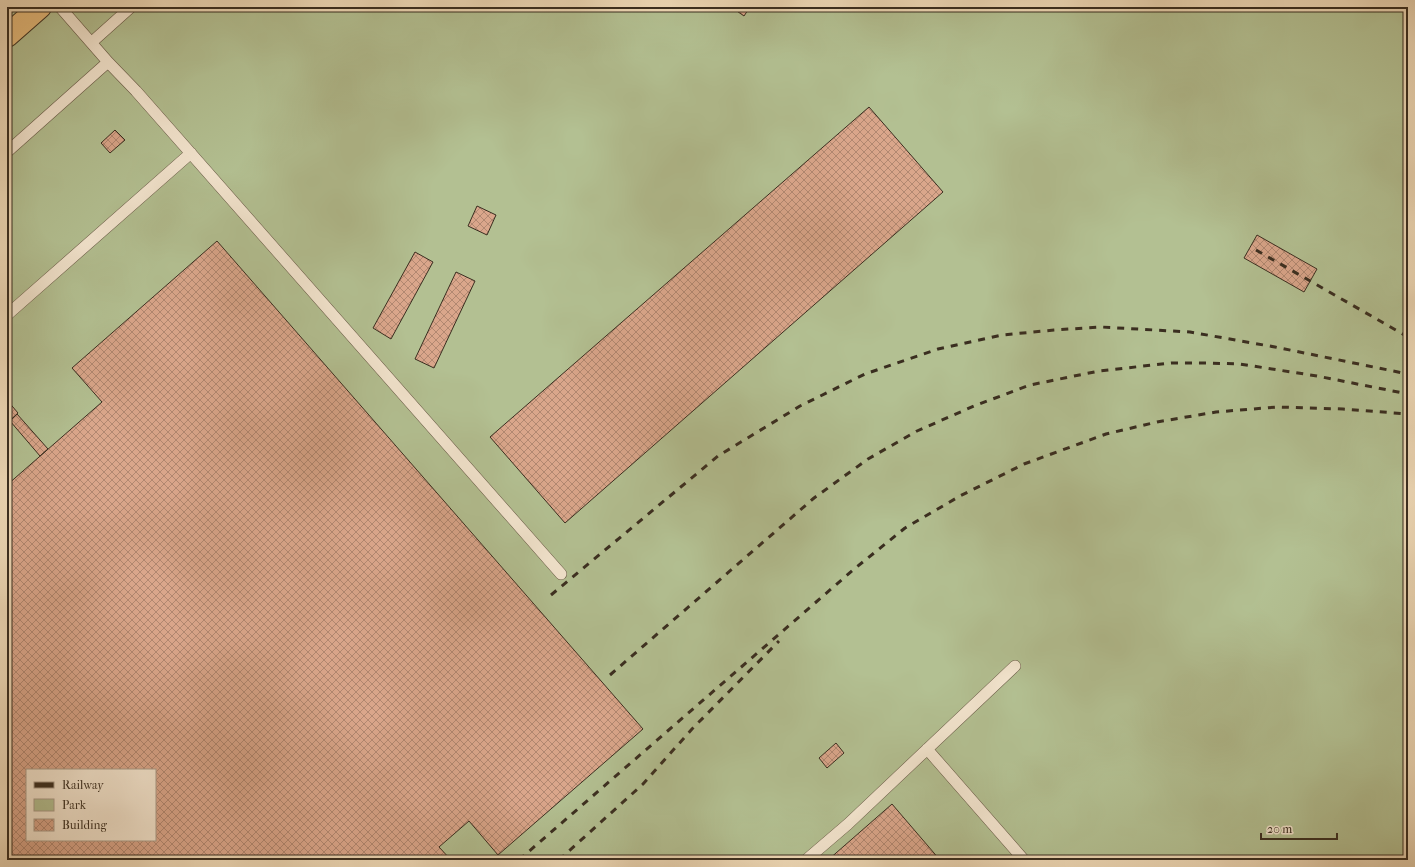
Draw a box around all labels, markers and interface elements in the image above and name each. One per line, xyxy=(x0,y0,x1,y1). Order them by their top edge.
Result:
legend xyxy=(26,769,156,841)
text: Railway xyxy=(62,778,104,792)
text: Park xyxy=(62,798,87,812)
scale bar xyxy=(1261,815,1337,841)
text: Building xyxy=(62,818,107,832)
text: 20 m xyxy=(1267,822,1292,836)

